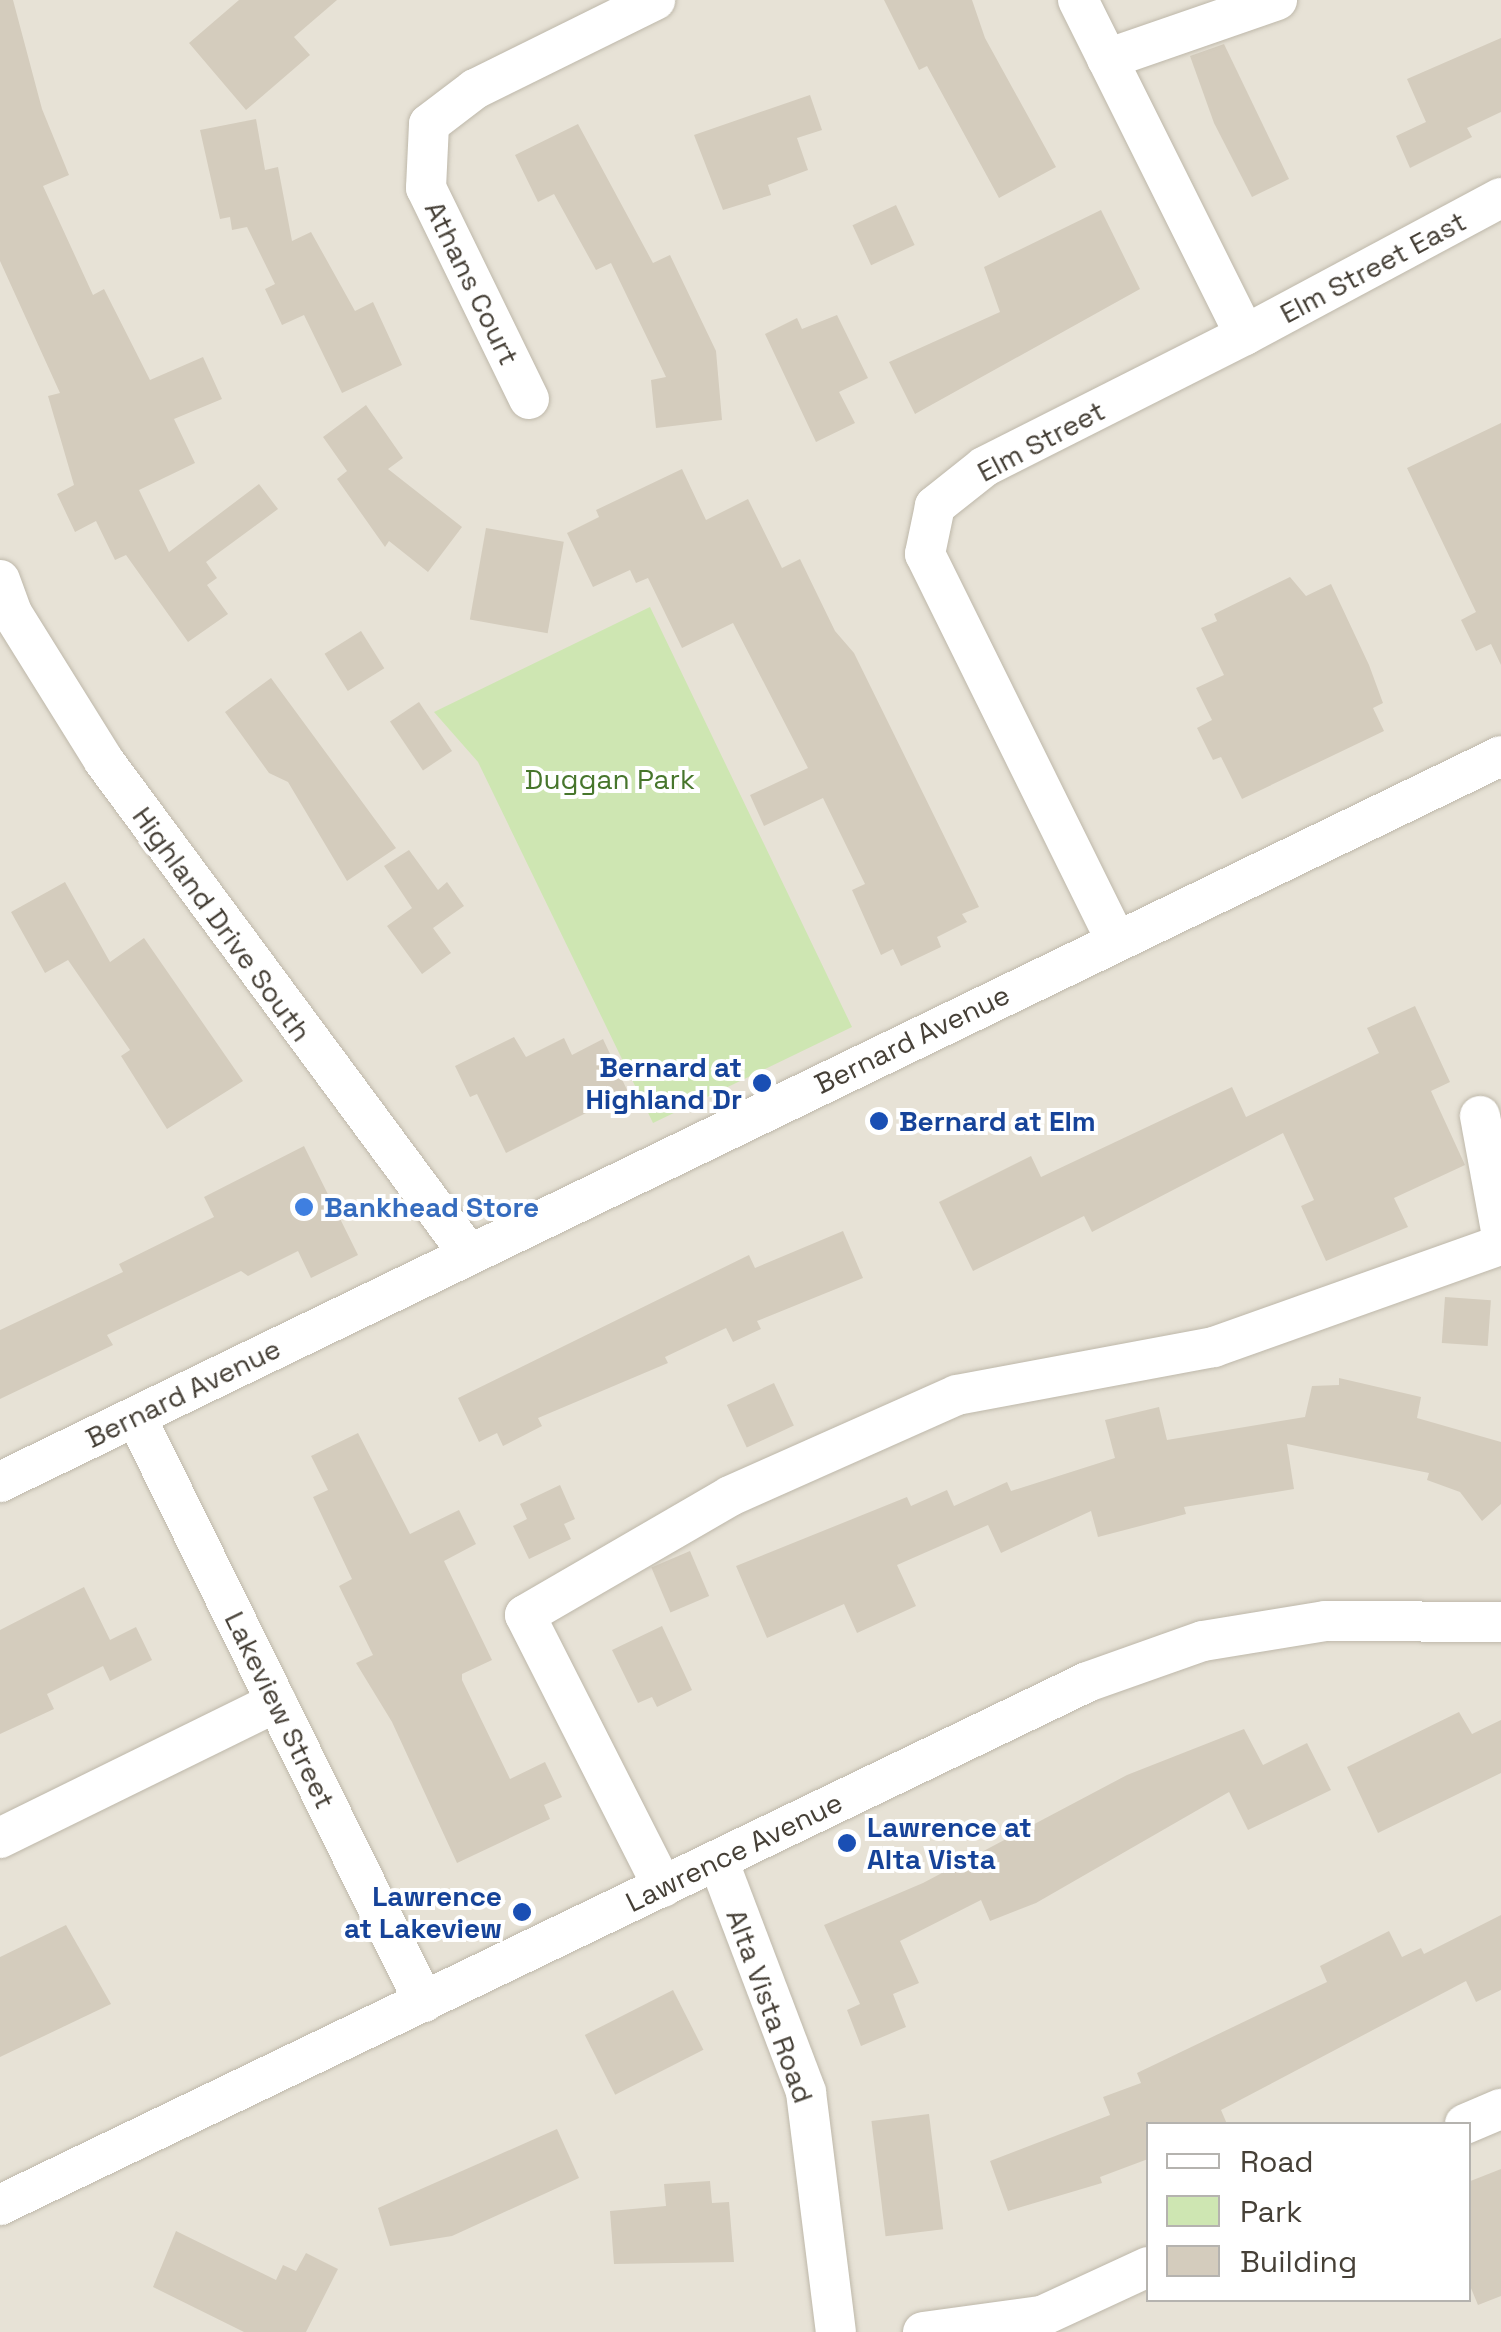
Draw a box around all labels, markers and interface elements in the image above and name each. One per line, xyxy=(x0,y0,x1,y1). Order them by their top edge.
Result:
street label: Athans Court xyxy=(418,196,526,370)
street label: Elm Street East xyxy=(1274,204,1472,330)
street label: Elm Street xyxy=(972,393,1110,489)
park label: Duggan Park xyxy=(525,762,695,796)
street label: Highland Drive South xyxy=(126,800,318,1048)
street label: Bernard Avenue xyxy=(809,977,1015,1101)
place label: Bernard at Highland Dr xyxy=(585,1050,742,1116)
marker: Bernard at Highland Dr xyxy=(751,1072,773,1094)
place label: Bernard at Elm xyxy=(899,1104,1096,1138)
marker: Bernard at Elm xyxy=(868,1110,890,1132)
place label: Bankhead Store xyxy=(324,1190,539,1224)
marker: Bankhead Store xyxy=(293,1196,315,1218)
street label: Bernard Avenue xyxy=(80,1331,286,1455)
street label: Lakeview Street xyxy=(218,1606,342,1814)
street label: Lawrence Avenue xyxy=(620,1785,848,1919)
place label: Lawrence at Alta Vista xyxy=(867,1810,1032,1876)
marker: Lawrence at Alta Vista xyxy=(836,1832,858,1854)
place label: Lawrence at Lakeview xyxy=(344,1879,502,1945)
marker: Lawrence at Lakeview xyxy=(511,1901,533,1923)
street label: Alta Vista Road xyxy=(719,1904,821,2108)
legend xyxy=(1146,2122,1471,2302)
text: Road xyxy=(1240,2142,1314,2181)
text: Park xyxy=(1240,2192,1302,2231)
text: Building xyxy=(1240,2242,1357,2281)

